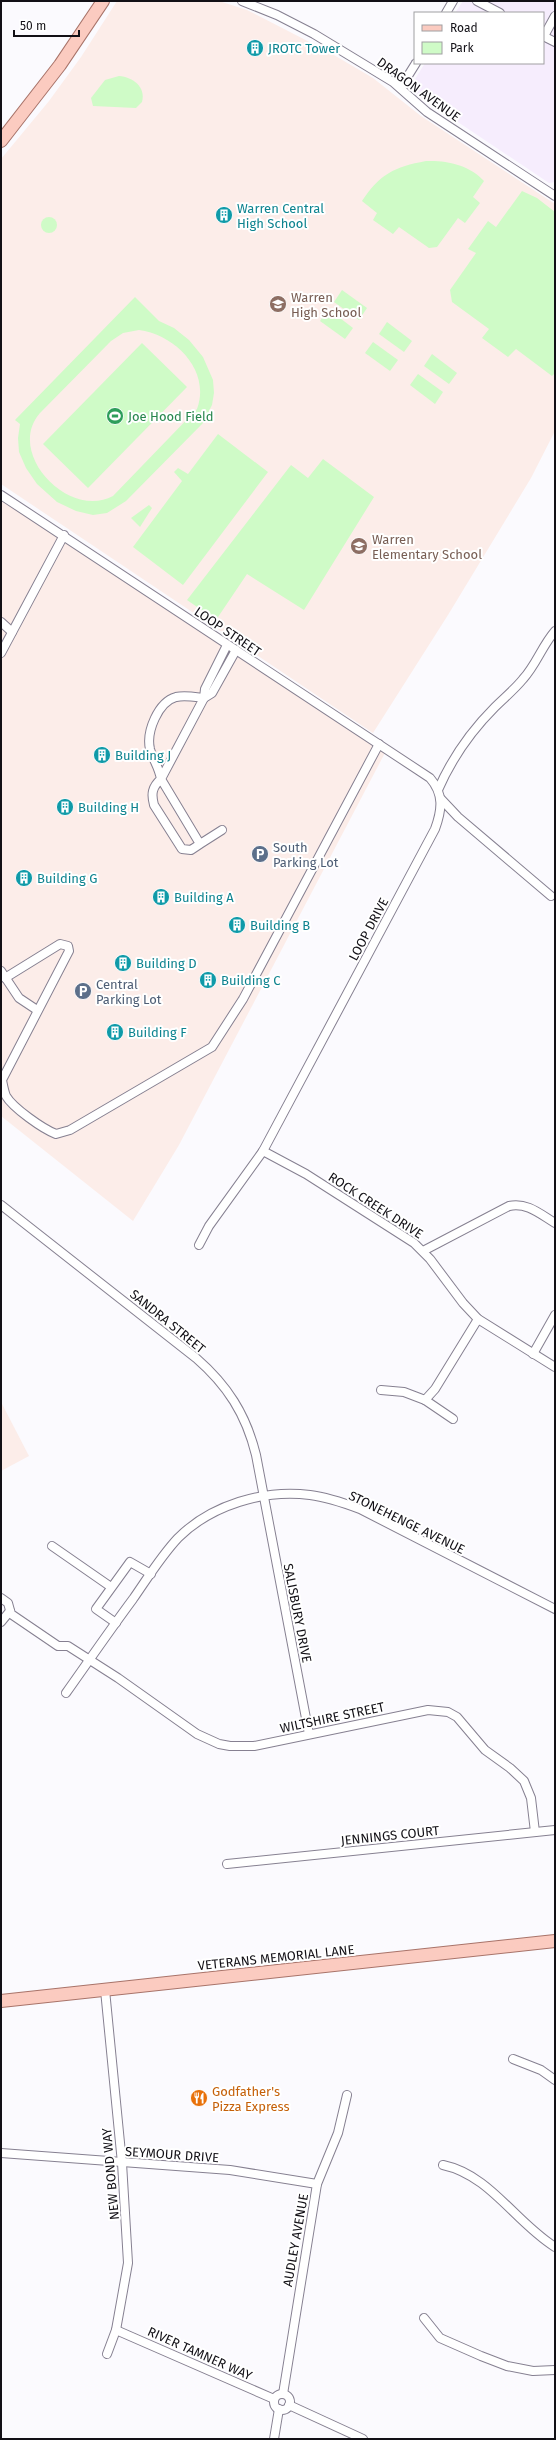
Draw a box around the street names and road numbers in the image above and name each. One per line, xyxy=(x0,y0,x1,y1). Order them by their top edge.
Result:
street label: DRAGON AVENUE xyxy=(374,54,463,125)
street label: LOOP STREET xyxy=(192,604,264,659)
street label: LOOP DRIVE xyxy=(346,895,391,963)
street label: ROCK CREEK DRIVE xyxy=(326,1169,426,1242)
street label: SANDRA STREET xyxy=(127,1286,209,1356)
street label: STONEHENGE AVENUE xyxy=(346,1488,467,1557)
street label: SALISBURY DRIVE xyxy=(281,1562,314,1664)
street label: WILTSHIRE STREET xyxy=(278,1699,386,1736)
street label: JENNINGS COURT xyxy=(340,1823,440,1848)
street label: VETERANS MEMORIAL LANE xyxy=(197,1942,355,1973)
street label: NEW BOND WAY xyxy=(99,2126,122,2221)
street label: SEYMOUR DRIVE xyxy=(125,2144,219,2165)
street label: AUDLEY AVENUE xyxy=(280,2192,311,2288)
street label: RIVER TAMNER WAY xyxy=(145,2324,255,2384)

